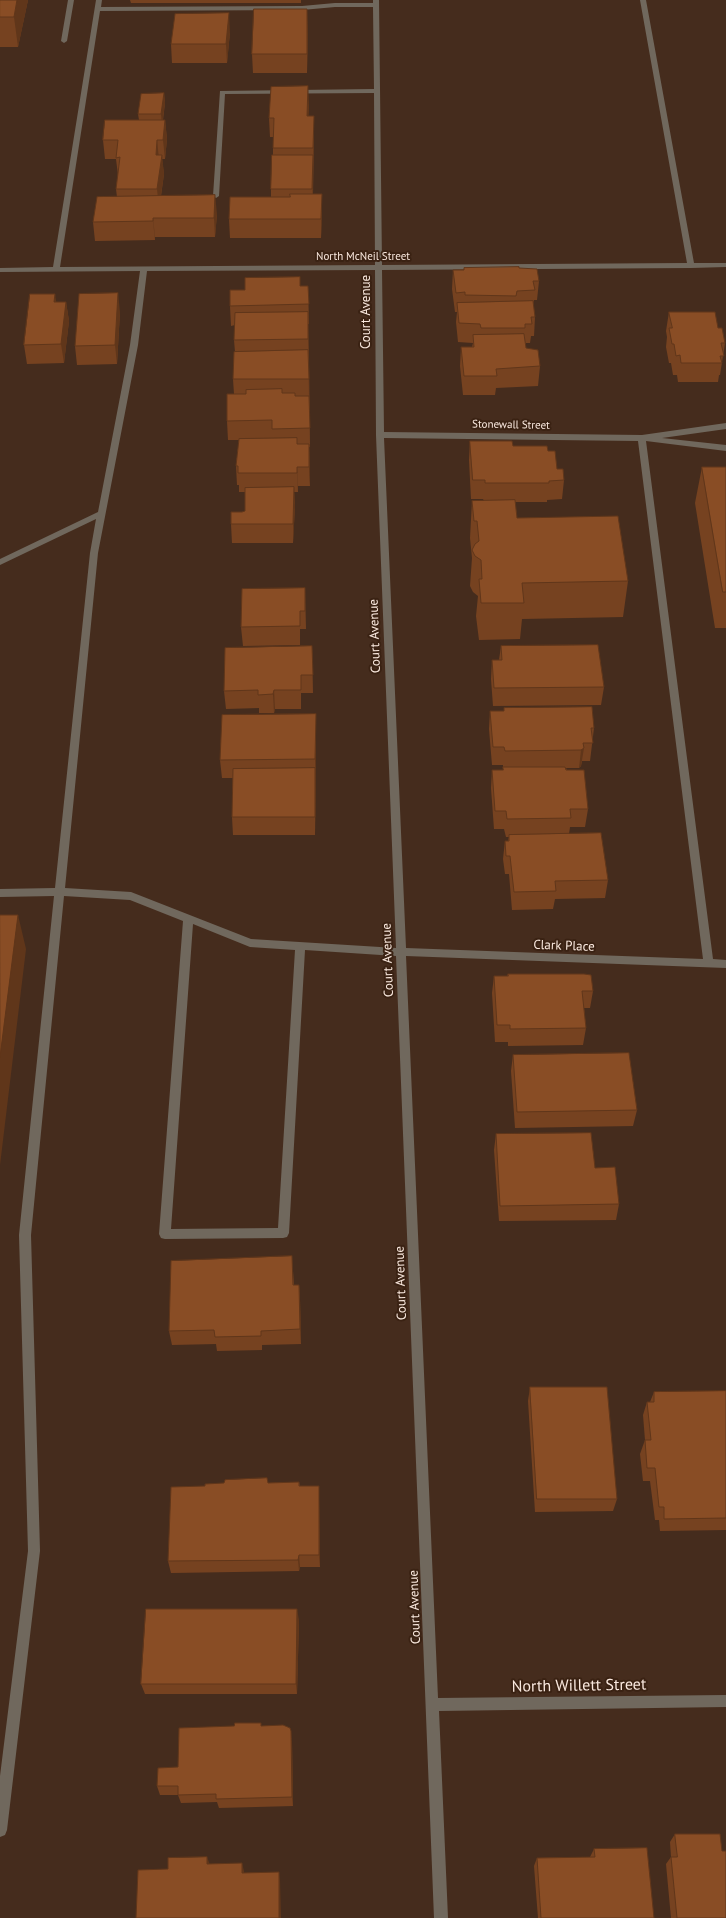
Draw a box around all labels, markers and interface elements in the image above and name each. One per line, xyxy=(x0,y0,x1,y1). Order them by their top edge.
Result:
street label: North McNeil Street xyxy=(316,250,410,264)
street label: Court Avenue xyxy=(358,275,374,349)
street label: Stonewall Street xyxy=(472,418,550,432)
street label: Court Avenue xyxy=(366,599,384,673)
street label: Court Avenue xyxy=(379,923,397,997)
street label: Clark Place xyxy=(533,937,595,955)
street label: Court Avenue xyxy=(392,1246,410,1320)
street label: Court Avenue xyxy=(406,1570,424,1644)
street label: North Willett Street xyxy=(511,1675,647,1697)

